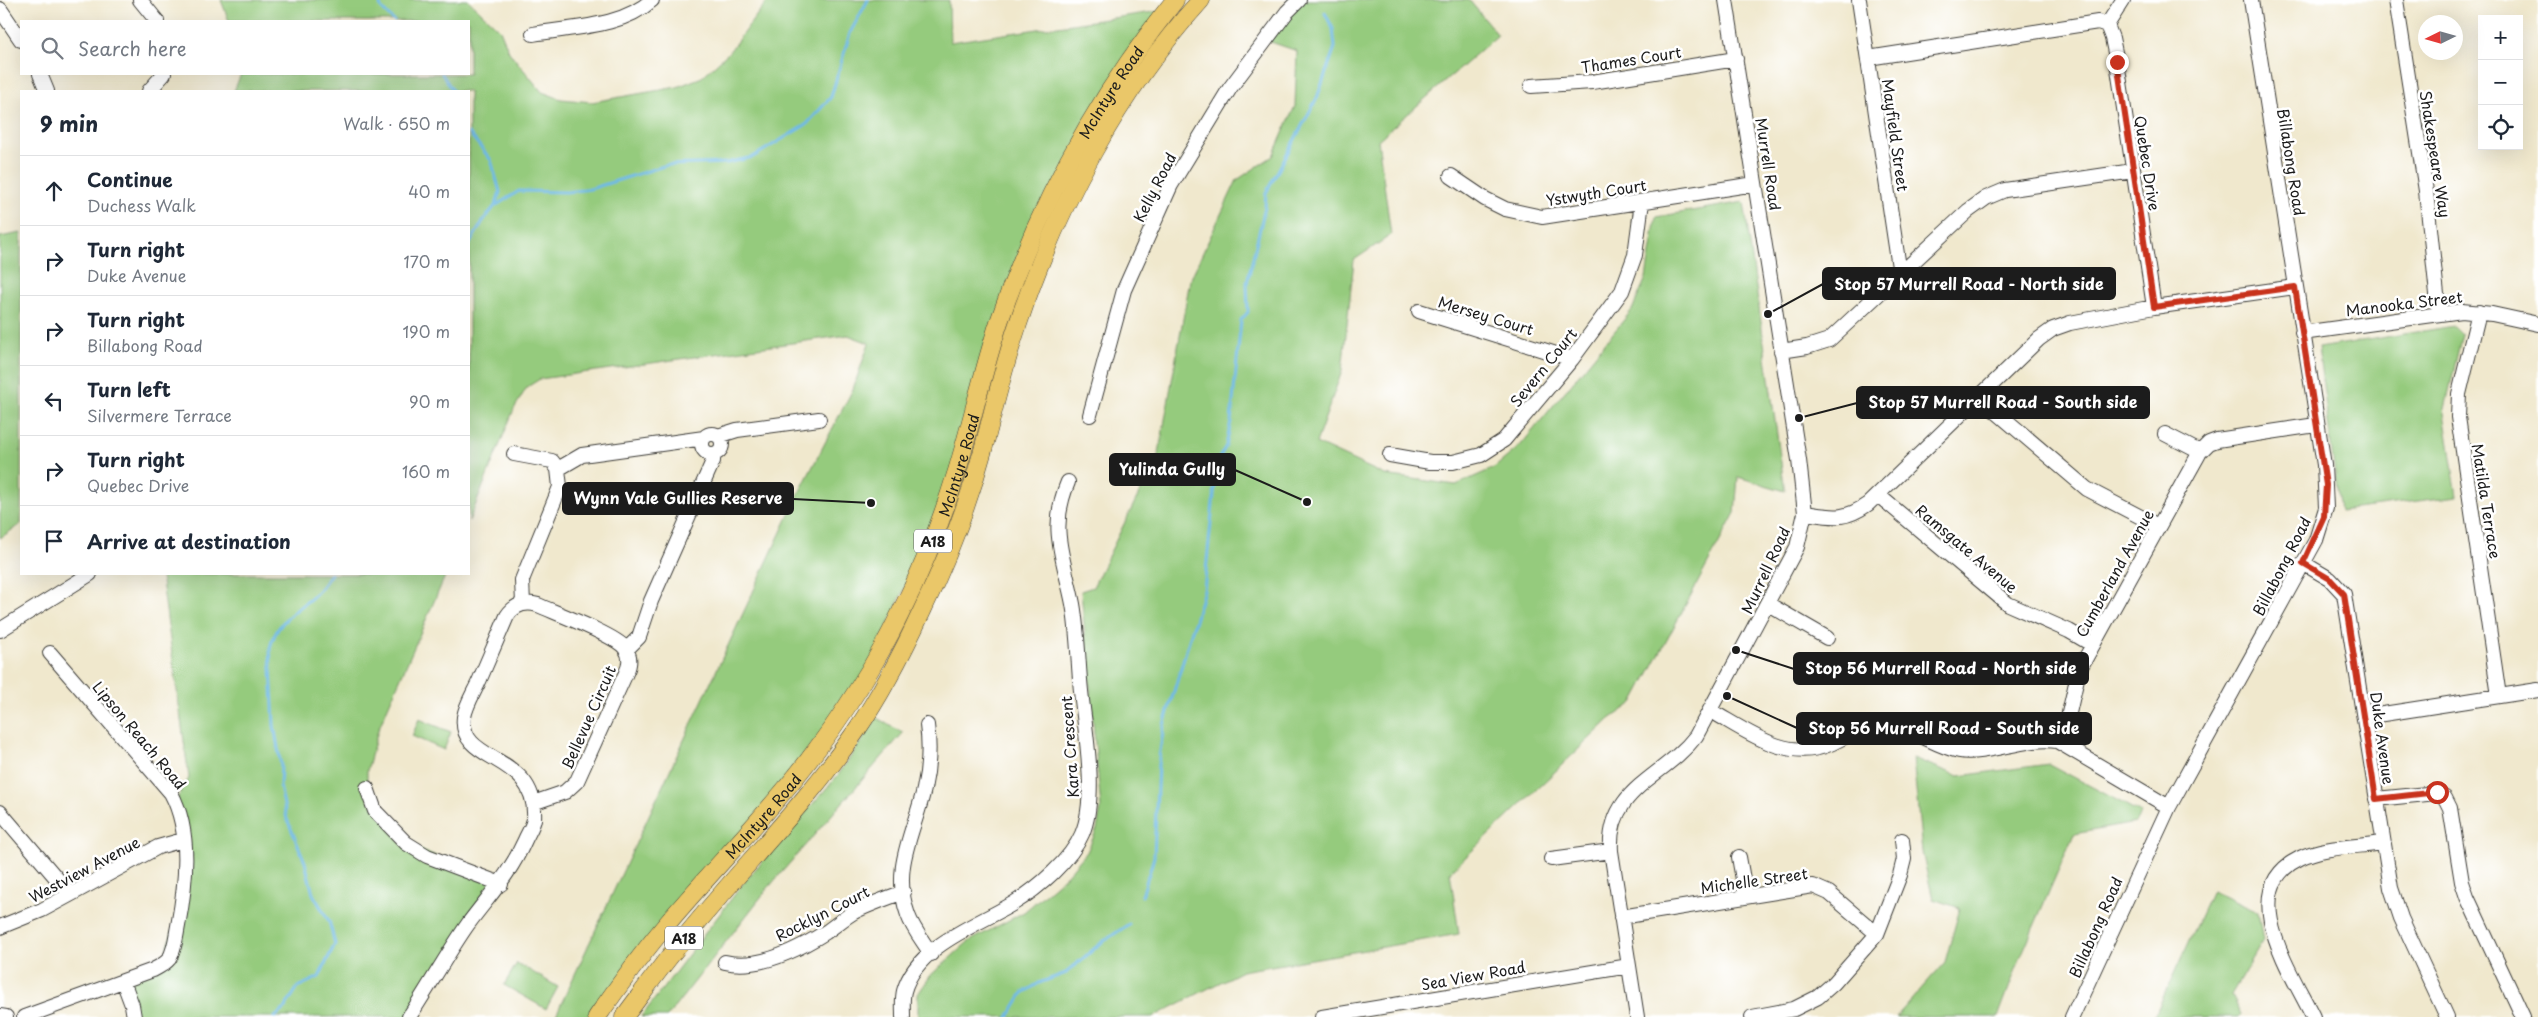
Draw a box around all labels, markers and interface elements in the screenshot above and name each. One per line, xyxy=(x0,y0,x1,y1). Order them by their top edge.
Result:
north arrow xyxy=(2418,15,2463,60)
map controls xyxy=(2478,15,2523,150)
button: + xyxy=(2478,15,2523,60)
search box xyxy=(20,20,470,75)
icon: search xyxy=(38,34,66,62)
text: Search here xyxy=(78,34,187,62)
street label: Thames Court xyxy=(1579,40,1683,78)
street label: McIntyre Road xyxy=(1072,41,1148,142)
route end xyxy=(2106,51,2129,74)
button: − xyxy=(2478,60,2523,105)
street label: Mayfield Street xyxy=(1877,77,1915,193)
street label: Shakespeare Way xyxy=(2415,89,2457,219)
button: locate xyxy=(2478,105,2523,150)
text: 9 min xyxy=(40,107,98,139)
street label: Billabong Road xyxy=(2272,107,2312,217)
text: Walk · 650 m xyxy=(343,111,450,135)
street label: Quebec Drive xyxy=(2129,114,2167,212)
street label: Murrell Road xyxy=(1750,116,1788,212)
street label: Kelly Road xyxy=(1127,148,1181,226)
text: Continue xyxy=(87,165,173,193)
street label: Ystwyth Court xyxy=(1544,173,1648,211)
icon: ahead xyxy=(40,177,68,205)
text: 40 m xyxy=(408,179,450,203)
text: Duchess Walk xyxy=(87,193,196,217)
text: Turn right xyxy=(87,235,185,263)
icon: right xyxy=(40,247,68,275)
text: 170 m xyxy=(404,249,450,273)
text: Duke Avenue xyxy=(87,263,186,287)
callout: Stop 57 Murrell Road - North side xyxy=(1823,268,2115,299)
text: Stop 57 Murrell Road - North side xyxy=(1834,271,2104,295)
street label: Manooka Street xyxy=(2344,284,2464,322)
street label: Mersey Court xyxy=(1435,290,1537,340)
text: Turn right xyxy=(87,305,185,333)
icon: right xyxy=(40,317,68,345)
text: 190 m xyxy=(402,319,450,343)
street label: Severn Court xyxy=(1504,323,1582,411)
text: Billabong Road xyxy=(87,333,203,357)
text: Turn left xyxy=(87,375,171,403)
icon: left xyxy=(40,387,68,415)
callout: Stop 57 Murrell Road - South side xyxy=(1857,387,2149,418)
text: 90 m xyxy=(409,389,450,413)
text: Stop 57 Murrell Road - South side xyxy=(1869,389,2138,413)
text: Silvermere Terrace xyxy=(87,403,232,427)
street label: McIntyre Road xyxy=(931,411,984,519)
street label: Matilda Terrace xyxy=(2467,442,2507,560)
text: Turn right xyxy=(87,445,185,473)
callout: Yulinda Gully xyxy=(1110,454,1235,485)
text: Yulinda Gully xyxy=(1119,456,1225,480)
icon: right xyxy=(40,457,68,485)
text: 160 m xyxy=(402,459,450,483)
text: Quebec Drive xyxy=(87,473,189,497)
callout: Wynn Vale Gullies Reserve xyxy=(563,483,793,514)
text: Wynn Vale Gullies Reserve xyxy=(574,485,783,509)
street label: Ramsgate Avenue xyxy=(1911,498,2023,598)
street label: Cumberland Avenue xyxy=(2069,505,2159,641)
street label: Billabong Road xyxy=(2246,512,2316,620)
street label: Murrell Road xyxy=(1735,523,1795,617)
icon: arrive xyxy=(40,527,68,555)
text: Arrive at destination xyxy=(87,527,291,555)
road number: A18 xyxy=(914,530,952,552)
callout: Stop 56 Murrell Road - North side xyxy=(1794,653,2088,684)
text: Stop 56 Murrell Road - North side xyxy=(1805,655,2077,679)
street label: Bellevue Circuit xyxy=(555,661,621,773)
street label: Lipson Reach Road xyxy=(88,676,192,794)
street label: Duke Avenue xyxy=(2365,690,2401,786)
street label: Kara Crescent xyxy=(1054,695,1084,799)
callout: Stop 56 Murrell Road - South side xyxy=(1797,713,2091,744)
text: Stop 56 Murrell Road - South side xyxy=(1808,715,2080,739)
street label: McIntyre Road xyxy=(719,768,806,863)
route start xyxy=(2426,781,2449,804)
street label: Westview Avenue xyxy=(24,830,144,908)
street label: Michelle Street xyxy=(1699,861,1809,899)
street label: Billabong Road xyxy=(2062,873,2128,981)
street label: Rocklyn Court xyxy=(771,879,873,947)
road number: A18 xyxy=(665,926,703,950)
street label: Sea View Road xyxy=(1419,954,1527,995)

